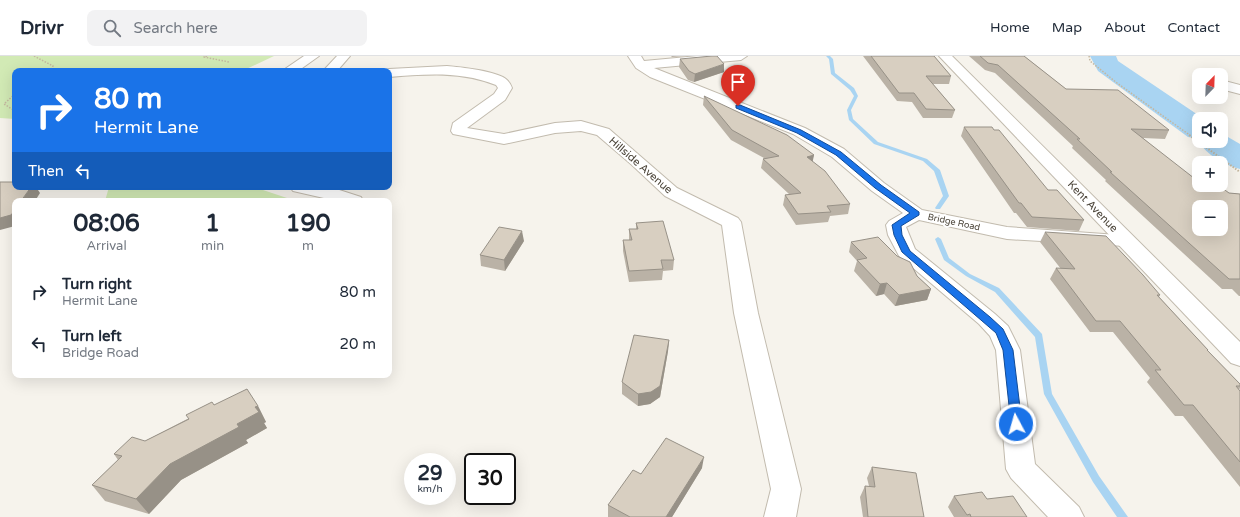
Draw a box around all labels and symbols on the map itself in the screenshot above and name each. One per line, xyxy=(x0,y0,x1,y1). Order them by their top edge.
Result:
pin xyxy=(721,65,755,106)
north arrow xyxy=(1192,68,1228,104)
street label: Hillside Avenue xyxy=(606,134,675,196)
street label: Kent Avenue xyxy=(1065,178,1120,235)
street label: Bridge Road xyxy=(927,212,981,233)
position arrow xyxy=(995,403,1037,445)
speed limit sign: 30 xyxy=(464,453,516,505)

